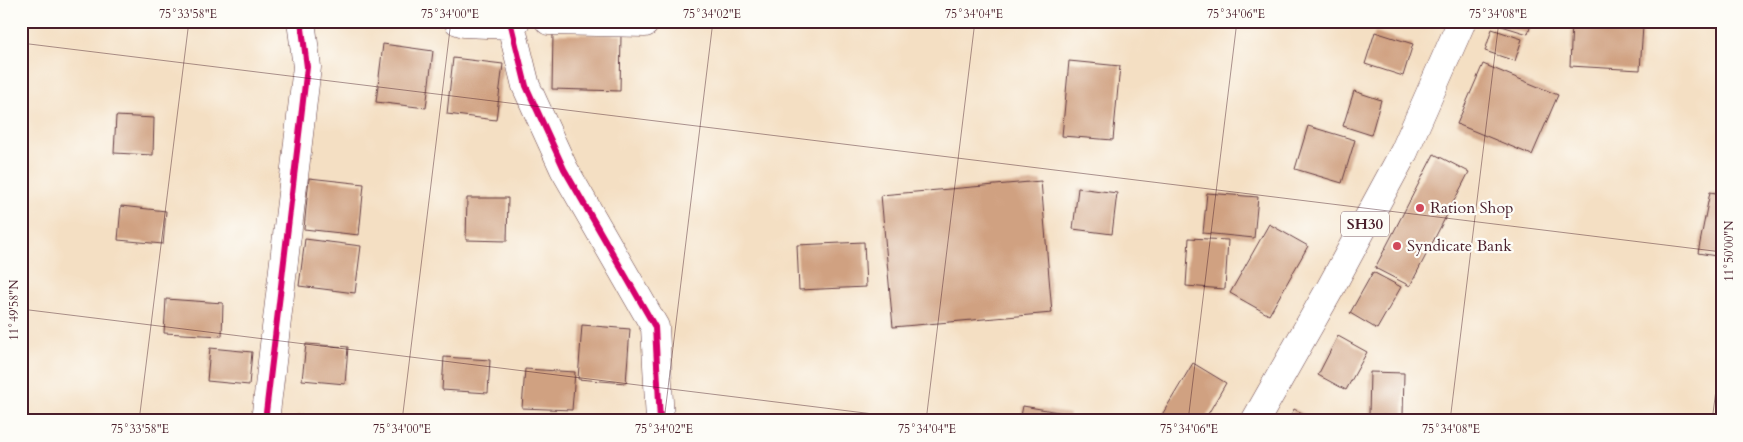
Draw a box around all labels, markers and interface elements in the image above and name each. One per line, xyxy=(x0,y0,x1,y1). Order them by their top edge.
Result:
text: 75°33'58"E xyxy=(159,6,217,22)
text: 75°34'00"E xyxy=(421,6,479,22)
text: 75°34'02"E xyxy=(683,6,741,22)
text: 75°34'04"E xyxy=(945,6,1003,22)
text: 75°34'06"E xyxy=(1207,6,1265,22)
text: 75°34'08"E xyxy=(1469,6,1527,22)
place label: Ration Shop xyxy=(1430,197,1514,219)
marker: Ration Shop xyxy=(1414,202,1426,214)
road number: SH30 xyxy=(1341,212,1389,236)
text: 11°50'00"N xyxy=(1721,220,1737,281)
place label: Syndicate Bank xyxy=(1407,235,1512,257)
marker: Syndicate Bank xyxy=(1391,240,1403,252)
text: 11°49'58"N xyxy=(6,279,22,340)
text: 75°33'58"E xyxy=(111,421,169,437)
text: 75°34'00"E xyxy=(373,421,431,437)
text: 75°34'02"E xyxy=(635,421,693,437)
text: 75°34'04"E xyxy=(898,421,956,437)
text: 75°34'06"E xyxy=(1160,421,1218,437)
text: 75°34'08"E xyxy=(1422,421,1480,437)

